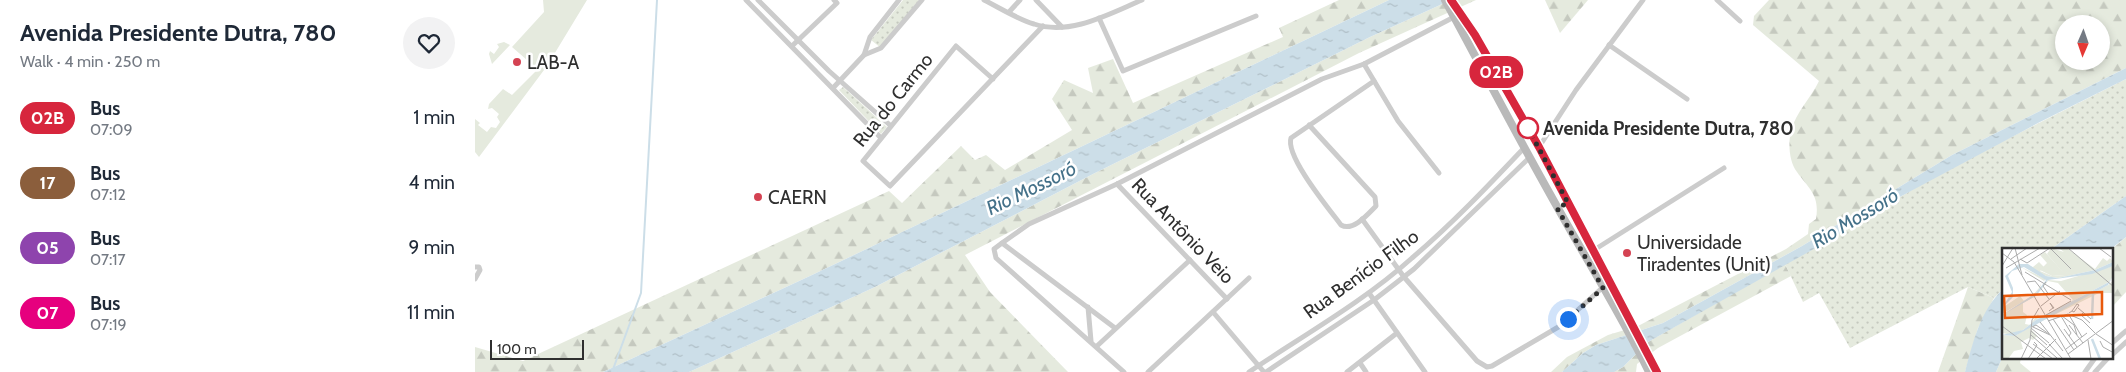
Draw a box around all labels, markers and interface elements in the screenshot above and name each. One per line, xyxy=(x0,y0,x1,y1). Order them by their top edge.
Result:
north arrow xyxy=(2055,15,2110,70)
map controls xyxy=(2055,15,2110,70)
button: heart xyxy=(403,17,455,69)
text: Avenida Presidente Dutra, 780 xyxy=(20,18,337,47)
street label: Rua do Carmo xyxy=(848,49,938,151)
place label: LAB-A xyxy=(527,51,580,74)
text: Walk · 4 min · 250 m xyxy=(20,52,160,71)
marker: LAB-A xyxy=(511,56,523,68)
line badge: 02B xyxy=(1467,56,1525,88)
text: 02B xyxy=(1479,61,1513,83)
text: Bus xyxy=(90,97,120,120)
text: 1 min xyxy=(413,106,455,129)
text: 02B xyxy=(31,107,64,129)
marker: Avenida Presidente Dutra, 780 xyxy=(1517,117,1539,139)
place label: Avenida Presidente Dutra, 780 xyxy=(1543,117,1794,140)
text: 07:09 xyxy=(90,120,133,139)
water label: Rio Mossoró xyxy=(982,156,1080,220)
text: Bus xyxy=(90,162,120,185)
text: 4 min xyxy=(408,171,455,194)
text: 17 xyxy=(40,172,55,194)
street label: Rua Antônio Veio xyxy=(1127,174,1239,288)
water label: Rio Mossoró xyxy=(1807,183,1903,253)
text: 07:12 xyxy=(90,185,126,204)
place label: CAERN xyxy=(768,186,827,209)
marker: CAERN xyxy=(752,191,764,203)
street label: Rua Benício Filho xyxy=(1299,225,1423,323)
text: Bus xyxy=(90,227,120,250)
place label: Universidade Tiradentes (Unit) xyxy=(1637,231,1771,276)
text: 9 min xyxy=(409,236,455,259)
text: 05 xyxy=(36,237,59,259)
marker: Universidade Tiradentes (Unit) xyxy=(1621,247,1633,259)
inset map xyxy=(2002,248,2113,360)
text: 07:17 xyxy=(90,250,126,269)
text: Bus xyxy=(90,292,120,315)
text: 11 min xyxy=(407,301,455,324)
text: 07 xyxy=(37,302,58,324)
your location xyxy=(1556,307,1581,332)
text: 07:19 xyxy=(90,315,127,334)
scale bar xyxy=(490,337,584,360)
text: 100 m xyxy=(497,340,537,358)

